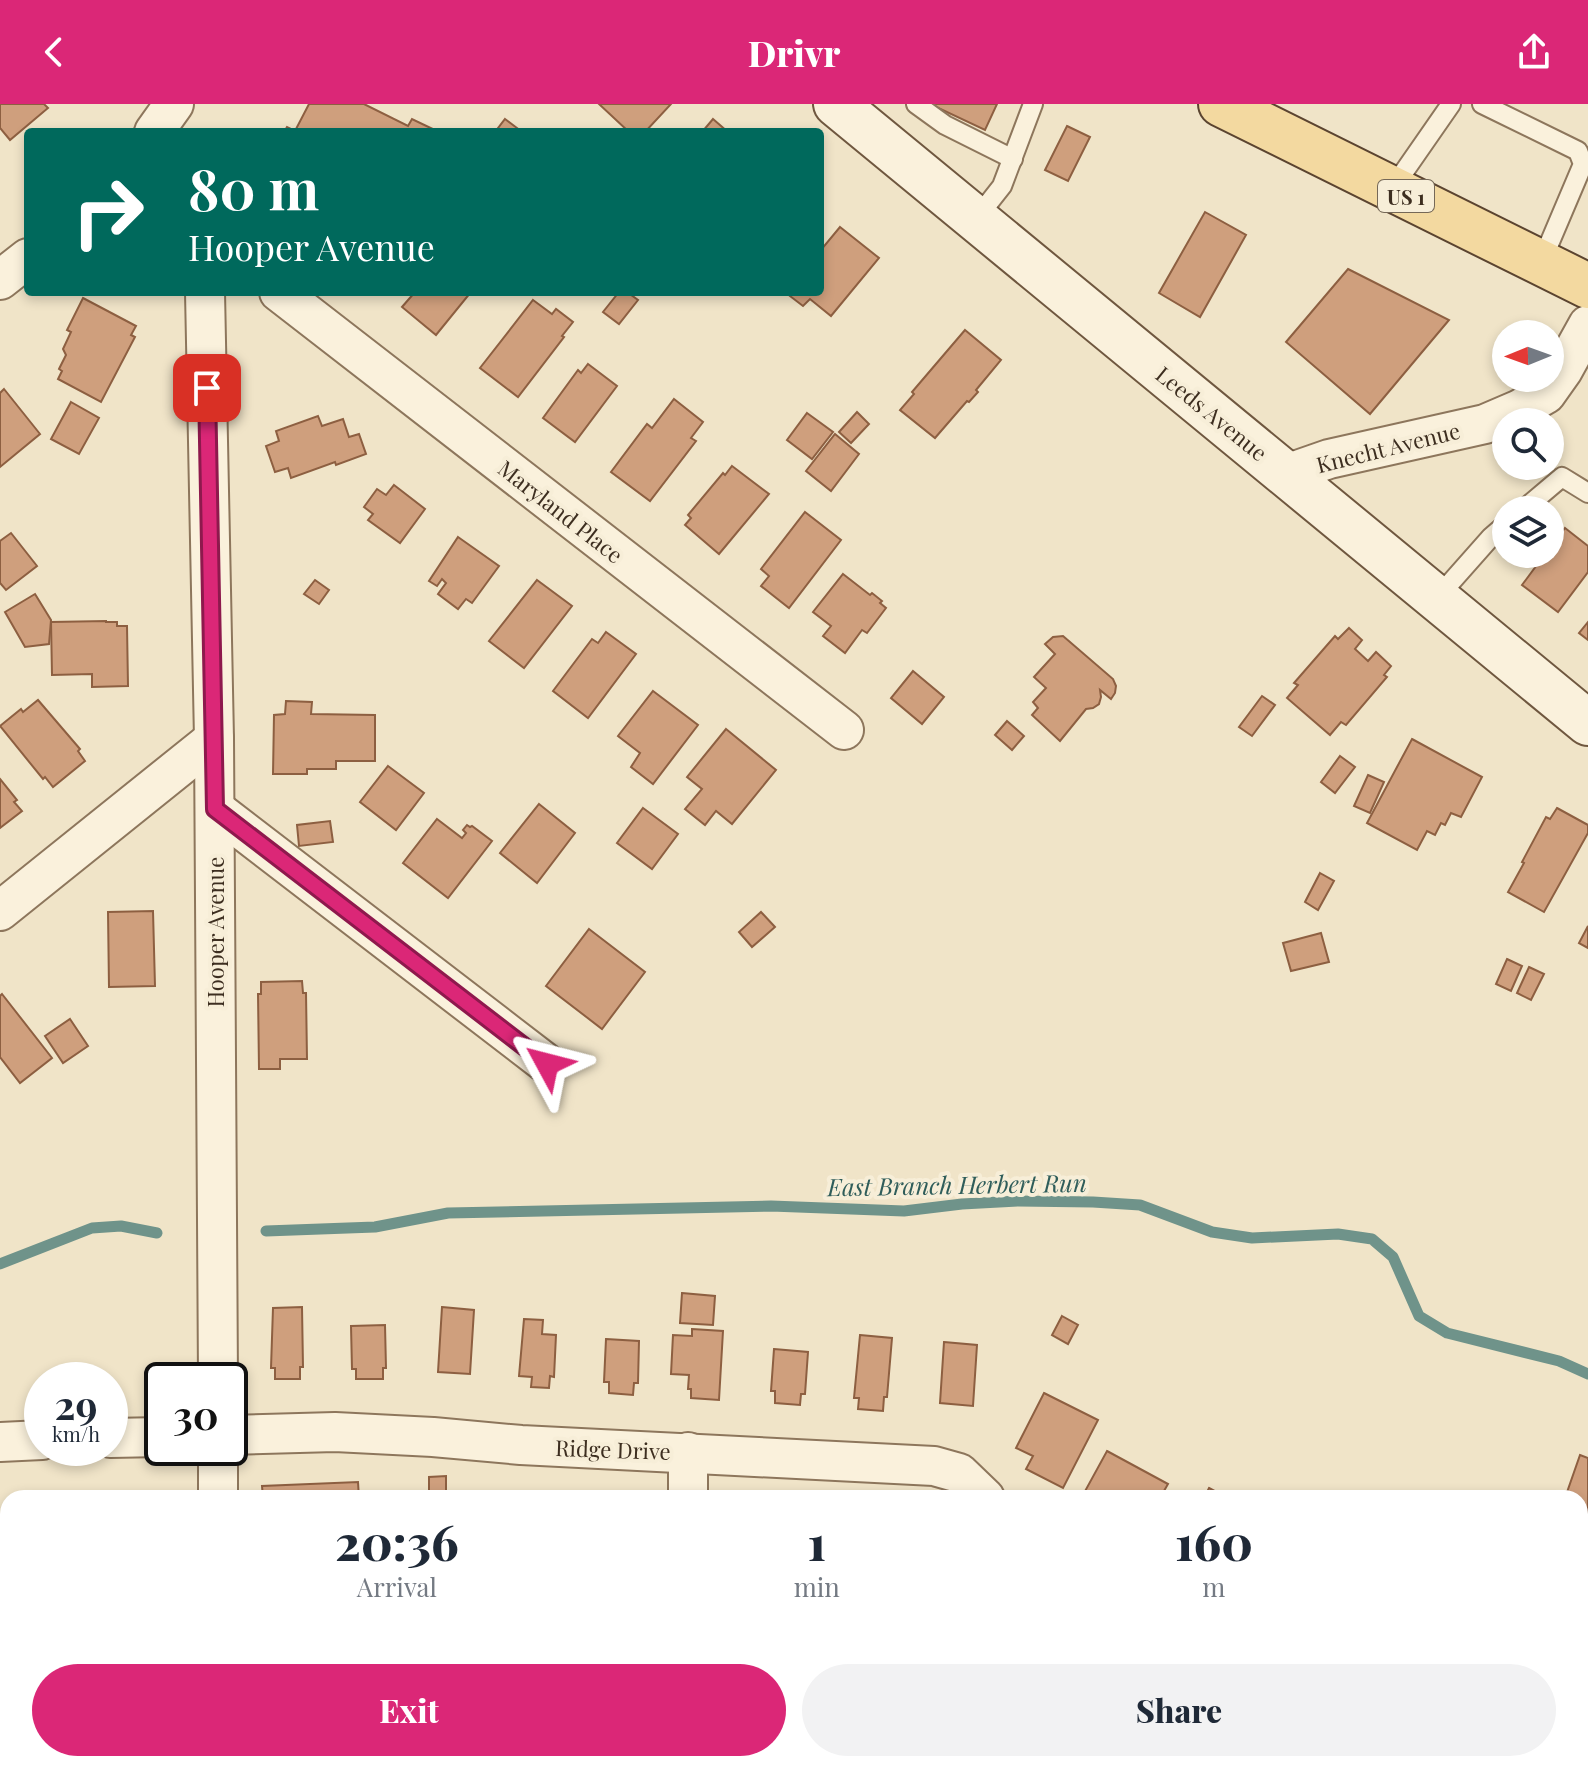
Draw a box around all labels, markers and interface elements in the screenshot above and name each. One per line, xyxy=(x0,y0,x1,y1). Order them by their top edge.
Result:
text: Drivr xyxy=(748,28,840,76)
icon: back xyxy=(32,30,76,74)
icon: share xyxy=(1512,30,1556,74)
text: 80 m xyxy=(188,150,319,225)
icon: right xyxy=(56,160,160,264)
road number: US 1 xyxy=(1378,180,1434,212)
text: Hooper Avenue xyxy=(188,222,435,270)
north arrow xyxy=(1492,320,1564,392)
map controls xyxy=(1492,320,1564,568)
pin xyxy=(173,354,241,422)
street label: Leeds Avenue xyxy=(1150,359,1274,467)
icon: arrive xyxy=(185,366,229,410)
button: search xyxy=(1492,408,1564,480)
street label: Knecht Avenue xyxy=(1313,415,1463,479)
street label: Maryland Place xyxy=(492,453,630,569)
button: layers xyxy=(1492,496,1564,568)
street label: Hooper Avenue xyxy=(200,857,230,1007)
position arrow xyxy=(505,1022,589,1106)
water label: East Branch Herbert Run xyxy=(826,1166,1087,1202)
speed limit sign: 30 xyxy=(144,1362,248,1466)
text: 29 xyxy=(54,1377,98,1430)
text: km/h xyxy=(52,1420,100,1447)
street label: Ridge Drive xyxy=(555,1432,671,1466)
text: 20:36 xyxy=(335,1509,459,1573)
text: 1 xyxy=(807,1509,826,1573)
text: 160 xyxy=(1175,1509,1253,1573)
text: Arrival xyxy=(357,1569,437,1604)
text: min xyxy=(794,1569,840,1604)
text: m xyxy=(1202,1569,1225,1604)
button: Exit xyxy=(32,1664,786,1756)
button: Share xyxy=(802,1664,1556,1756)

